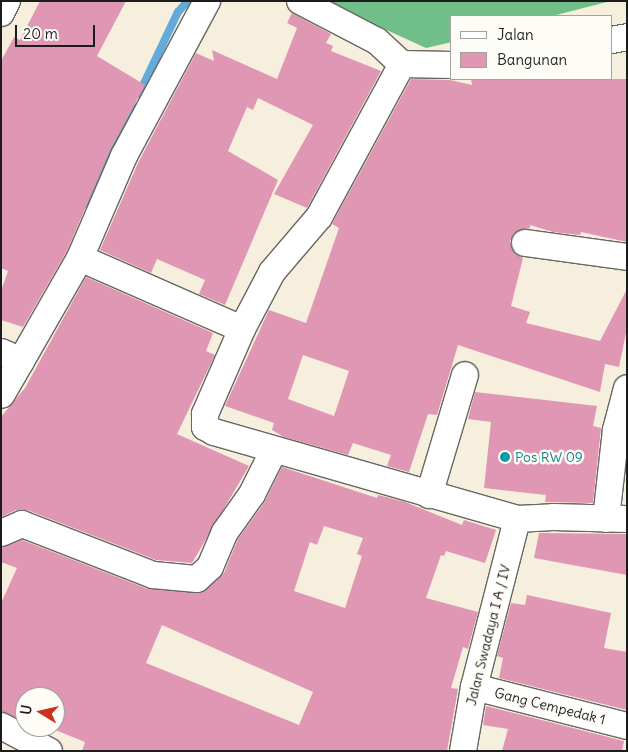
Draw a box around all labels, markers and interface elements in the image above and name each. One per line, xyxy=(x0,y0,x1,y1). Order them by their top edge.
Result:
scale bar xyxy=(18,15,98,47)
legend xyxy=(450,15,613,80)
text: 20 m xyxy=(23,24,58,43)
text: Jalan xyxy=(497,25,534,44)
text: Bangunan xyxy=(497,50,567,69)
place label: Pos RW 09 xyxy=(515,449,583,465)
marker: Pos RW 09 xyxy=(499,451,511,463)
street label: Jalan Swadaya I A / IV xyxy=(462,563,514,707)
street label: Gang Cempedak 1 xyxy=(493,684,607,728)
north arrow xyxy=(15,687,65,737)
text: U xyxy=(17,704,36,716)

